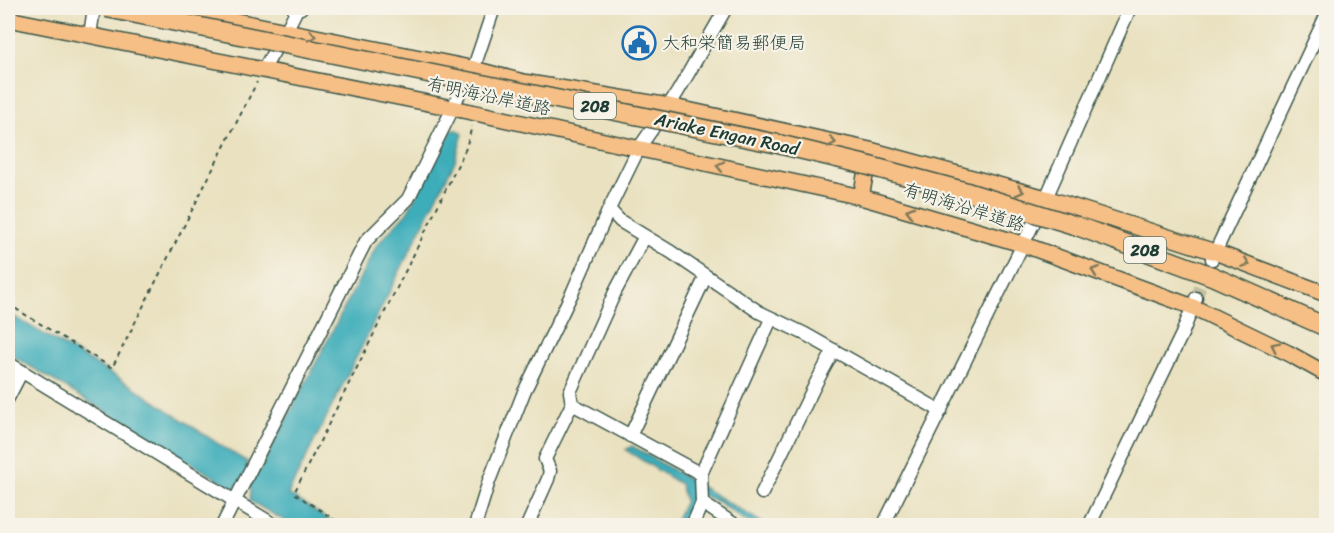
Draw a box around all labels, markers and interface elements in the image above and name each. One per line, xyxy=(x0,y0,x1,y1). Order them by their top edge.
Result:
public building icon: 大和栄簡易郵便局 xyxy=(621,25,657,61)
place label: 大和栄簡易郵便局 xyxy=(662,27,806,59)
one-way arrow xyxy=(306,29,316,42)
street label: 有明海沿岸道路 xyxy=(424,67,554,125)
road number: 208 xyxy=(574,93,616,119)
street label: Ariake Engan Road xyxy=(651,103,804,165)
one-way arrow xyxy=(826,134,836,147)
one-way arrow xyxy=(715,160,725,173)
street label: 有明海沿岸道路 xyxy=(899,173,1029,241)
one-way arrow xyxy=(1015,184,1025,197)
one-way arrow xyxy=(905,206,916,218)
road number: 208 xyxy=(1124,237,1166,263)
one-way arrow xyxy=(1240,256,1251,269)
one-way arrow xyxy=(1090,266,1101,278)
one-way arrow xyxy=(1270,342,1281,354)

